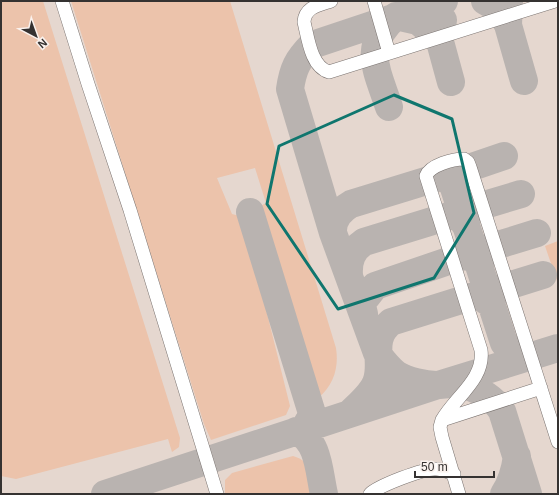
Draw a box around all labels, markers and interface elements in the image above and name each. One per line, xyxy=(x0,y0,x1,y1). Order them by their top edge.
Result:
north arrow xyxy=(16,16,56,56)
text: N xyxy=(36,36,49,51)
scale bar xyxy=(415,453,494,479)
text: 50 m xyxy=(421,460,448,474)

